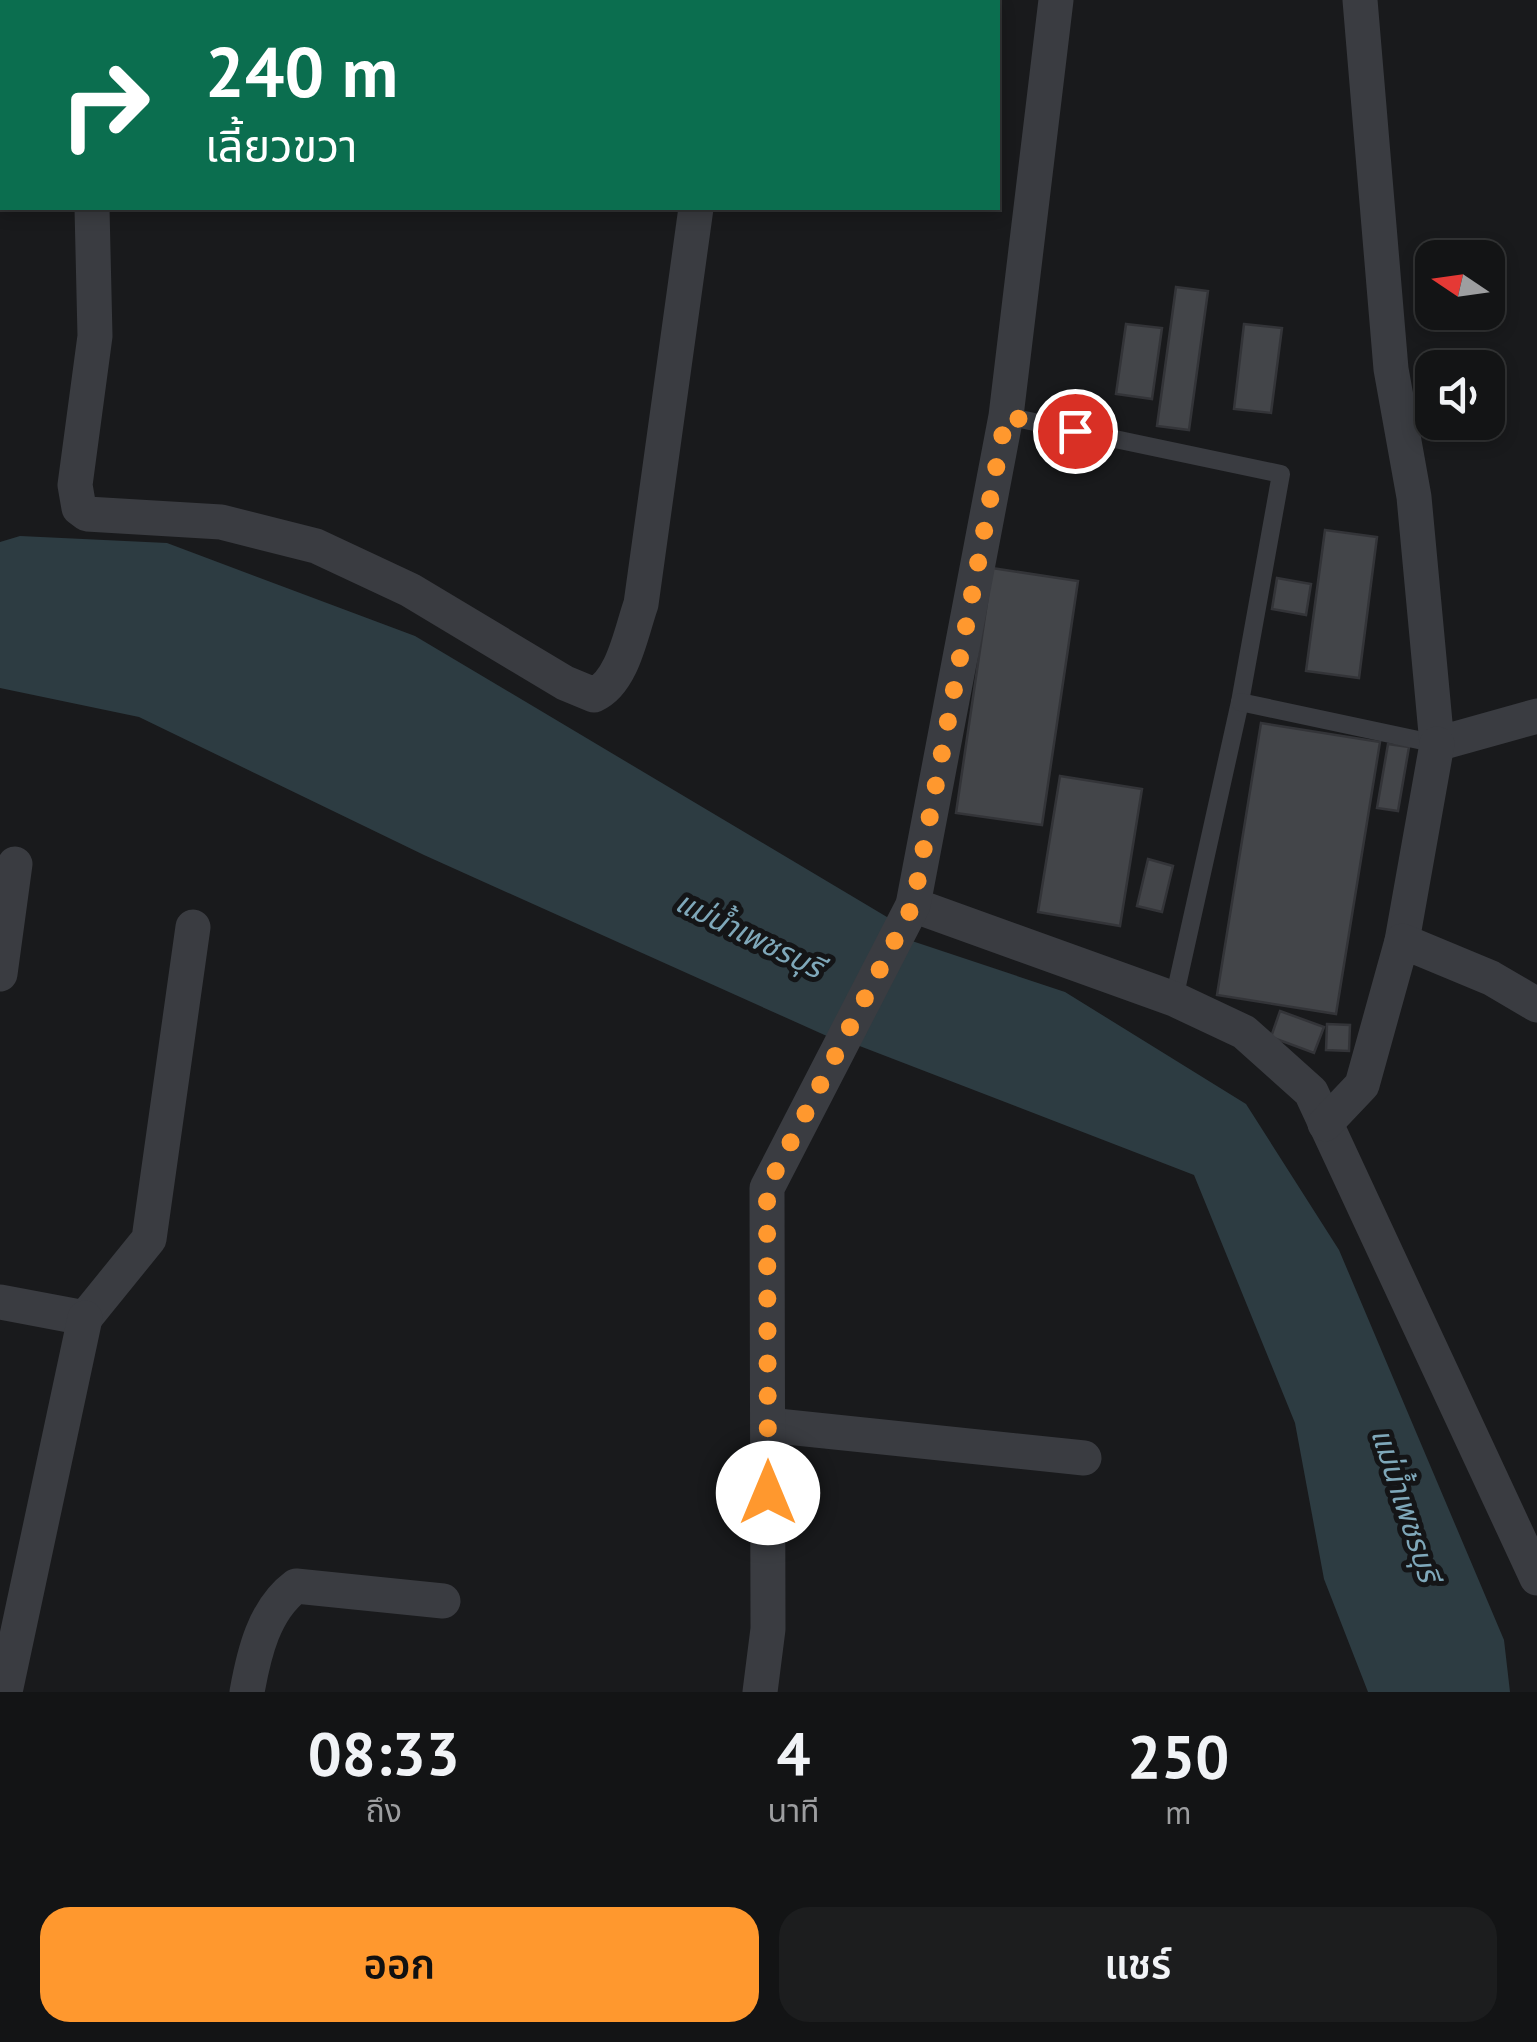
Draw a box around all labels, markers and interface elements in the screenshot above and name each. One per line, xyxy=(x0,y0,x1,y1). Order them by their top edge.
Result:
text: 240 m xyxy=(205,26,398,116)
icon: right xyxy=(40,40,170,170)
text: เลี้ยวขวา xyxy=(205,116,357,174)
north arrow xyxy=(1415,240,1505,330)
map controls xyxy=(1415,240,1505,440)
button: sound xyxy=(1415,350,1505,440)
pin xyxy=(1033,389,1118,474)
icon: arrive xyxy=(1048,404,1103,459)
water label: แม่น้ำเพชรบุรี xyxy=(670,881,835,988)
water label: แม่น้ำเพชรบุรี xyxy=(1363,1423,1451,1591)
position arrow xyxy=(716,1441,820,1545)
text: 08:33 xyxy=(308,1714,460,1792)
text: 4 xyxy=(777,1714,811,1792)
text: 250 xyxy=(1127,1717,1229,1795)
text: ถึง xyxy=(366,1789,402,1831)
text: นาที xyxy=(768,1789,820,1831)
text: m xyxy=(1165,1791,1191,1833)
button: ออก xyxy=(40,1907,759,2022)
button: แชร์ xyxy=(779,1907,1497,2022)

